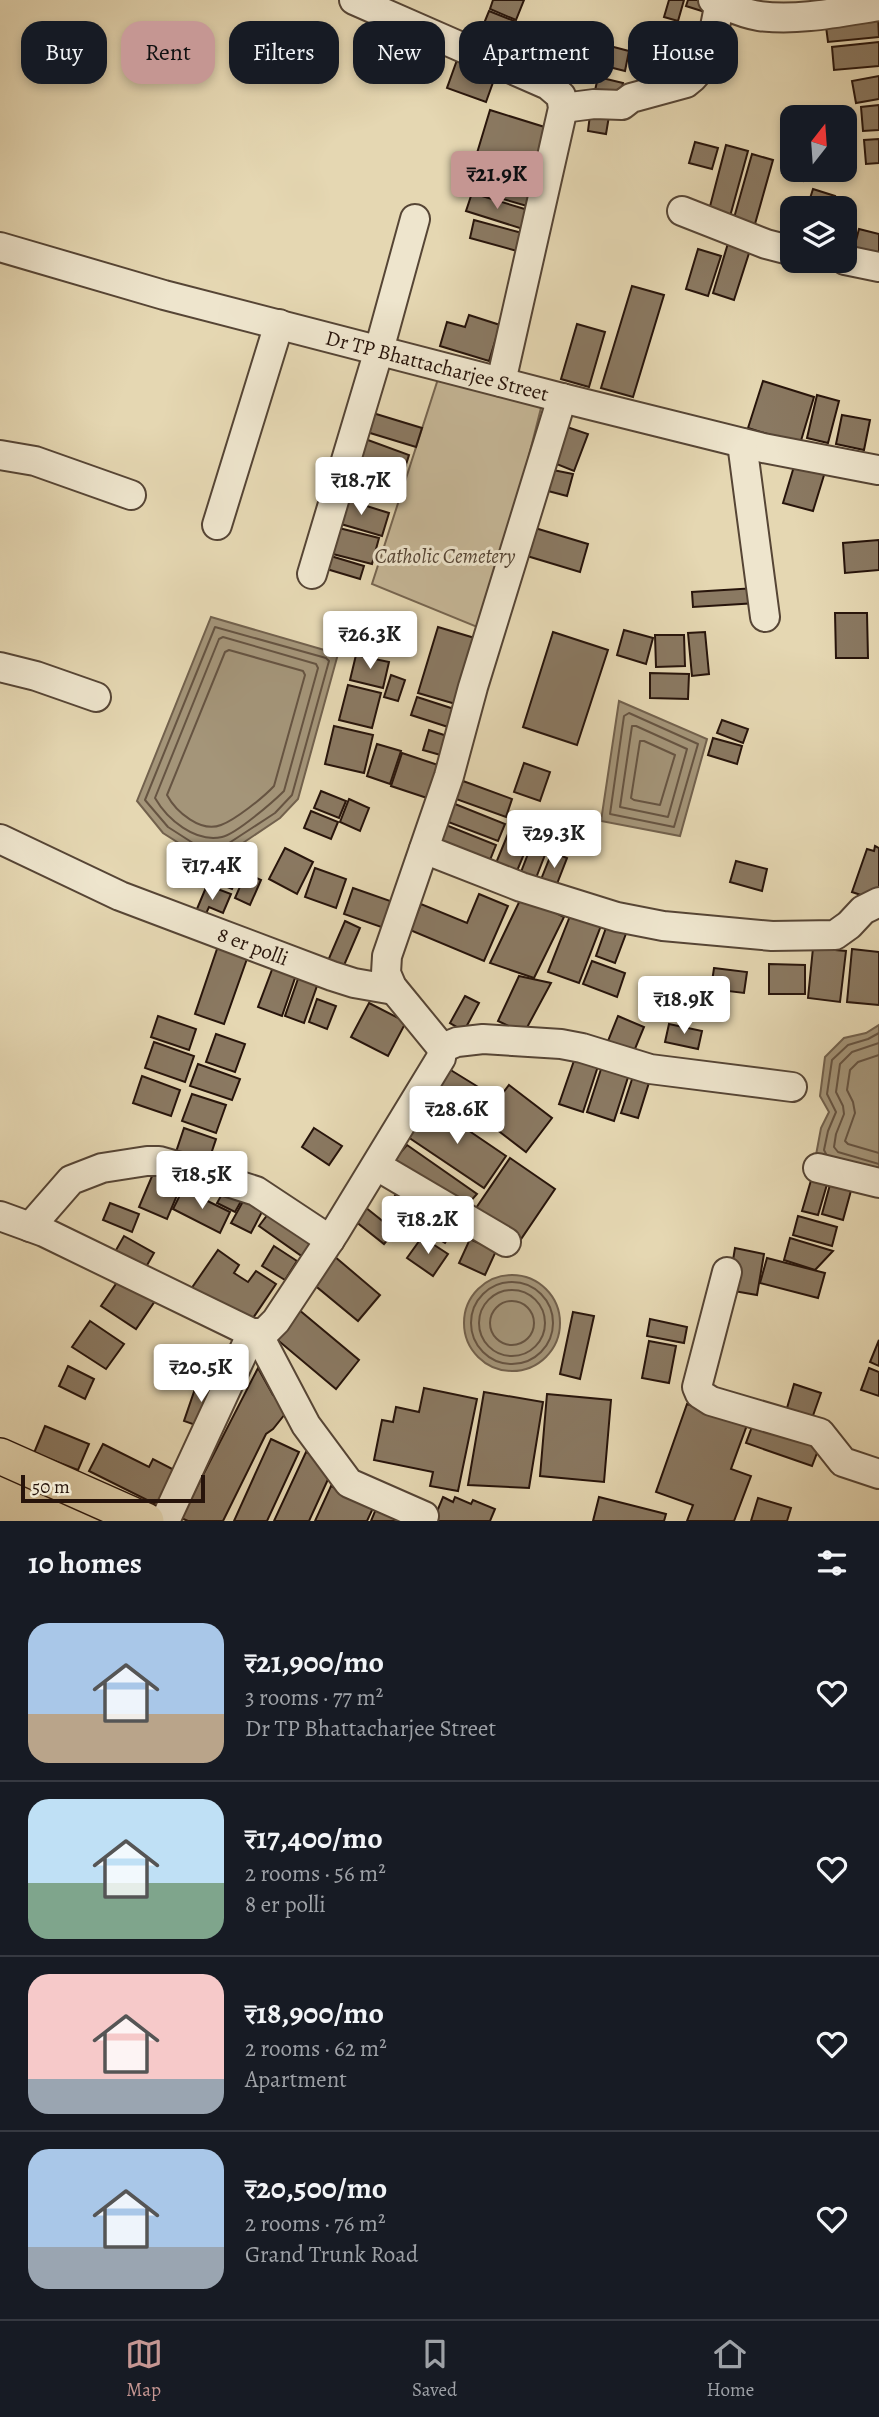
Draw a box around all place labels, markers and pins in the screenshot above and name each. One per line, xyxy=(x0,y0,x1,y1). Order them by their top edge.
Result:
pin: ₹21.9K xyxy=(440,152,554,211)
pin: ₹18.7K xyxy=(304,458,418,517)
pin: ₹26.3K xyxy=(313,612,427,671)
pin: ₹29.3K xyxy=(497,810,611,870)
pin: ₹17.4K xyxy=(155,842,269,902)
pin: ₹18.9K xyxy=(627,976,741,1036)
pin: ₹28.6K xyxy=(400,1086,514,1146)
pin: ₹18.5K xyxy=(145,1152,259,1211)
pin: ₹18.2K xyxy=(371,1196,485,1256)
pin: ₹20.5K xyxy=(144,1344,258,1404)

